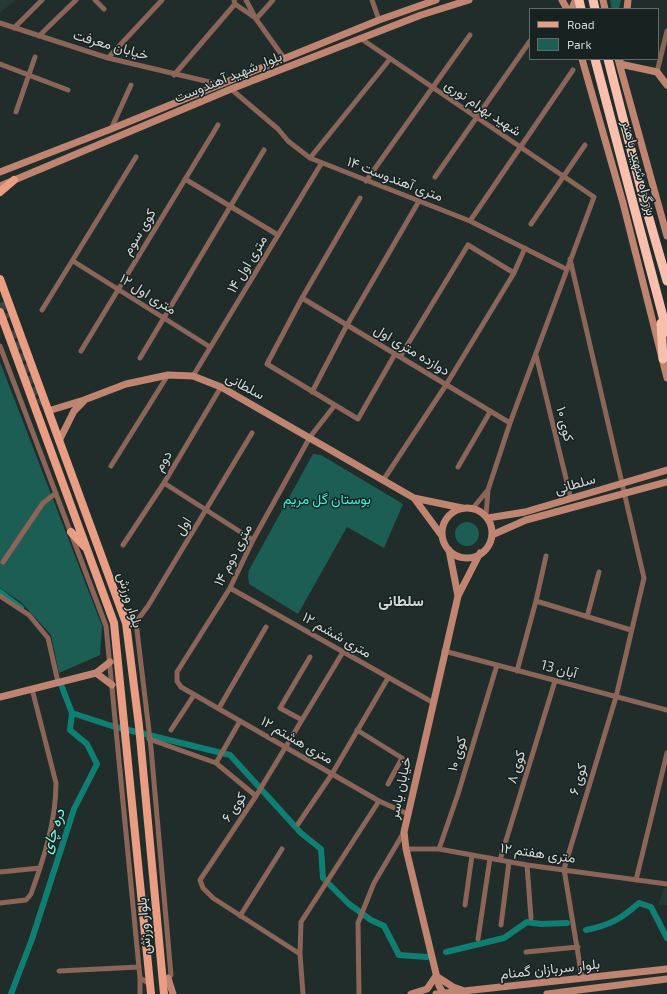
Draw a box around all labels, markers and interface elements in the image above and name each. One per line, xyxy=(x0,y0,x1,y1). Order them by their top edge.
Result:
legend xyxy=(529,8,659,60)
text: Road xyxy=(567,17,595,31)
street label: خیابان معرفت xyxy=(71,26,151,64)
text: Park xyxy=(567,37,592,51)
street label: بلوار شهید آهندوست xyxy=(172,48,284,106)
street label: شهید بهرام نوری xyxy=(441,76,525,140)
street label: بزرگراه شهید باهنر xyxy=(618,119,660,217)
street label: ۱۴ متری آهندوست xyxy=(345,153,445,205)
street label: کوی سوم xyxy=(119,206,159,258)
street label: ۱۴ متری اول xyxy=(223,232,271,296)
street label: ۱۲ متری اول xyxy=(116,270,180,318)
street label: دوازده متری اول xyxy=(371,321,453,379)
street label: سلطانی xyxy=(223,369,267,403)
street label: کوی ۱۰ xyxy=(553,405,577,443)
street label: دوم xyxy=(150,448,176,474)
street label: سلطانی xyxy=(553,470,597,498)
park label: بوستان گل مریم xyxy=(283,491,371,507)
street label: اول xyxy=(171,514,195,538)
street label: ۱۴ متری دوم xyxy=(210,521,256,589)
street label: بلوار ورزش xyxy=(114,570,146,630)
district label: سلطانی xyxy=(378,592,424,610)
street label: ۱۲ متری ششم xyxy=(299,608,375,662)
street label: 13 آبان xyxy=(539,656,579,682)
street label: ۱۲ متری هشتم xyxy=(258,713,336,767)
street label: کوی ۱۰ xyxy=(444,735,470,773)
street label: کوی ۸ xyxy=(503,748,529,786)
street label: خیابان یاسر xyxy=(385,755,415,821)
street label: کوی ۶ xyxy=(565,761,591,797)
street label: کوی ۶ xyxy=(218,789,250,825)
water label: دره چای xyxy=(37,806,69,856)
street label: ۱۲ متری هفتم xyxy=(499,839,577,867)
street label: بلوار ورزش xyxy=(133,897,155,955)
street label: بلوار سربازان گمنام xyxy=(499,955,601,983)

